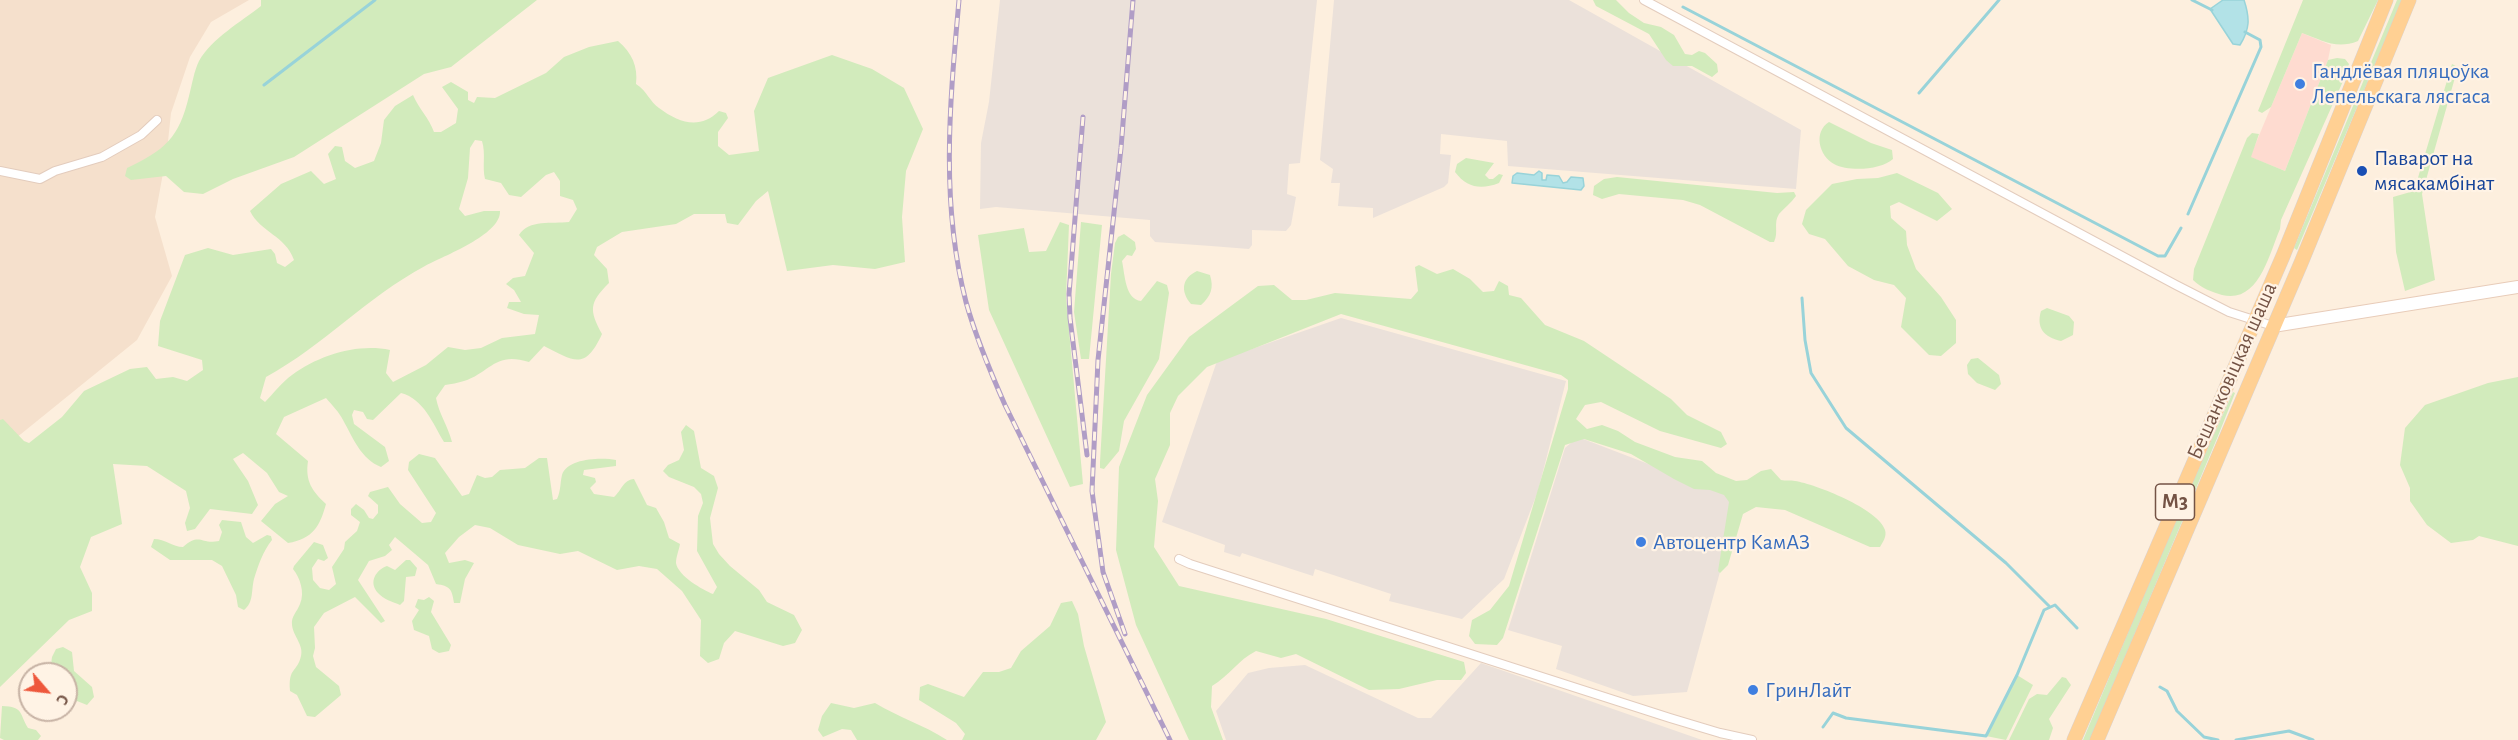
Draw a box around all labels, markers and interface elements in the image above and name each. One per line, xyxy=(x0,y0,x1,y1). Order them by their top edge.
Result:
place label: Гандлёвая пляцоўка Лепельскага лясгаса xyxy=(2312,58,2490,110)
marker: Гандлёвая пляцоўка Лепельскага лясгаса xyxy=(2293,77,2307,91)
place label: Паварот на мясакамбінат xyxy=(2374,145,2494,196)
marker: Паварот на мясакамбінат xyxy=(2355,164,2369,178)
street label: Бешанковіцкая шаша xyxy=(2181,278,2283,464)
road number: М3 xyxy=(2156,484,2194,520)
place label: Автоцентр КамАЗ xyxy=(1653,529,1810,555)
marker: Автоцентр КамАЗ xyxy=(1634,535,1648,549)
north arrow xyxy=(18,662,78,722)
place label: ГринЛайт xyxy=(1765,677,1851,703)
marker: ГринЛайт xyxy=(1746,683,1760,697)
text: С xyxy=(53,692,71,707)

